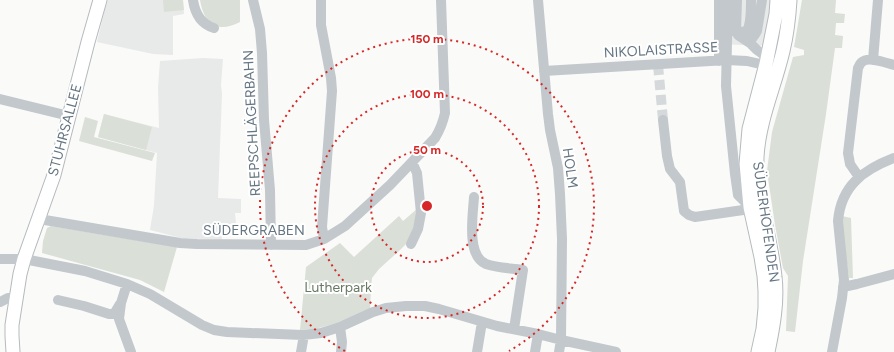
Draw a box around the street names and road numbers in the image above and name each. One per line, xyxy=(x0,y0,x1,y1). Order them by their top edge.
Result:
street label: NIKOLAISTRASSE xyxy=(603,39,719,61)
street label: REEPSCHLÄGERBAHN xyxy=(240,49,264,197)
street label: STUHRSALLEE xyxy=(45,82,85,178)
street label: HOLM xyxy=(559,147,581,189)
street label: SÜDERHOFENDEN xyxy=(749,160,783,284)
street label: SÜDERGRABEN xyxy=(203,222,305,239)

